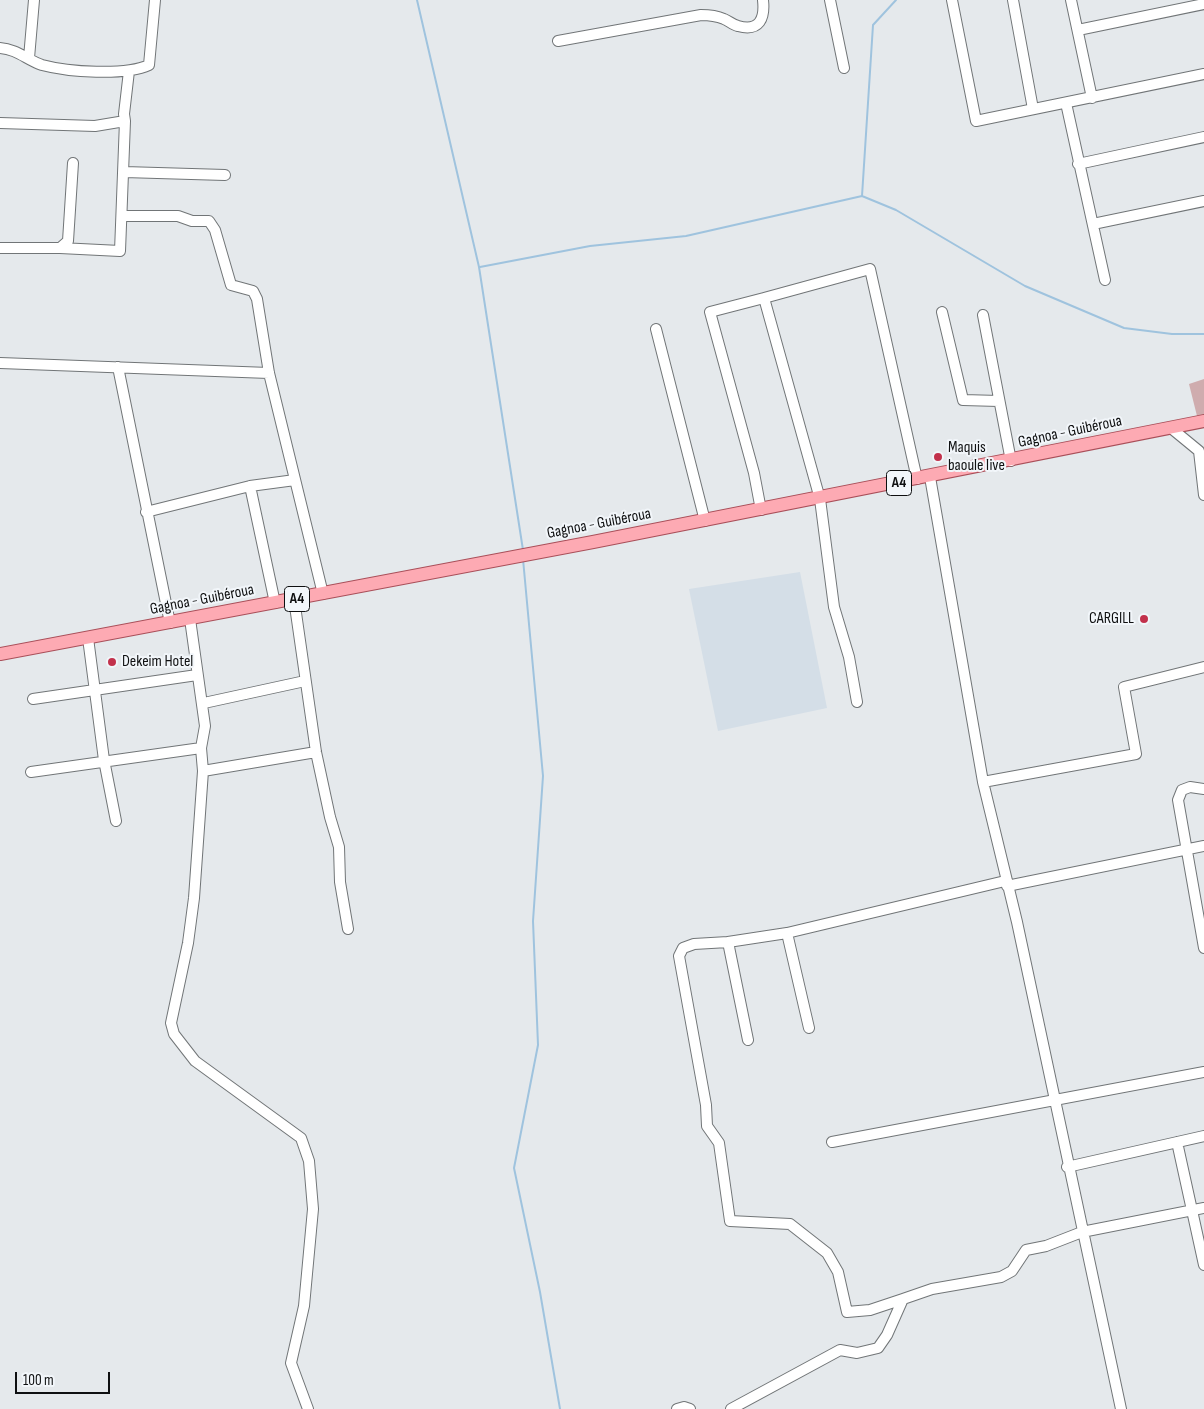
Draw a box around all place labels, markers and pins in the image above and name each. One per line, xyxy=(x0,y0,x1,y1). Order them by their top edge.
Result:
place label: Maquis baoule live xyxy=(948,438,1005,476)
marker: Maquis baoule live xyxy=(932,451,944,463)
place label: CARGILL xyxy=(1089,609,1134,629)
marker: CARGILL xyxy=(1138,613,1150,625)
place label: Dekeim Hotel xyxy=(122,652,193,672)
marker: Dekeim Hotel xyxy=(106,656,118,668)

